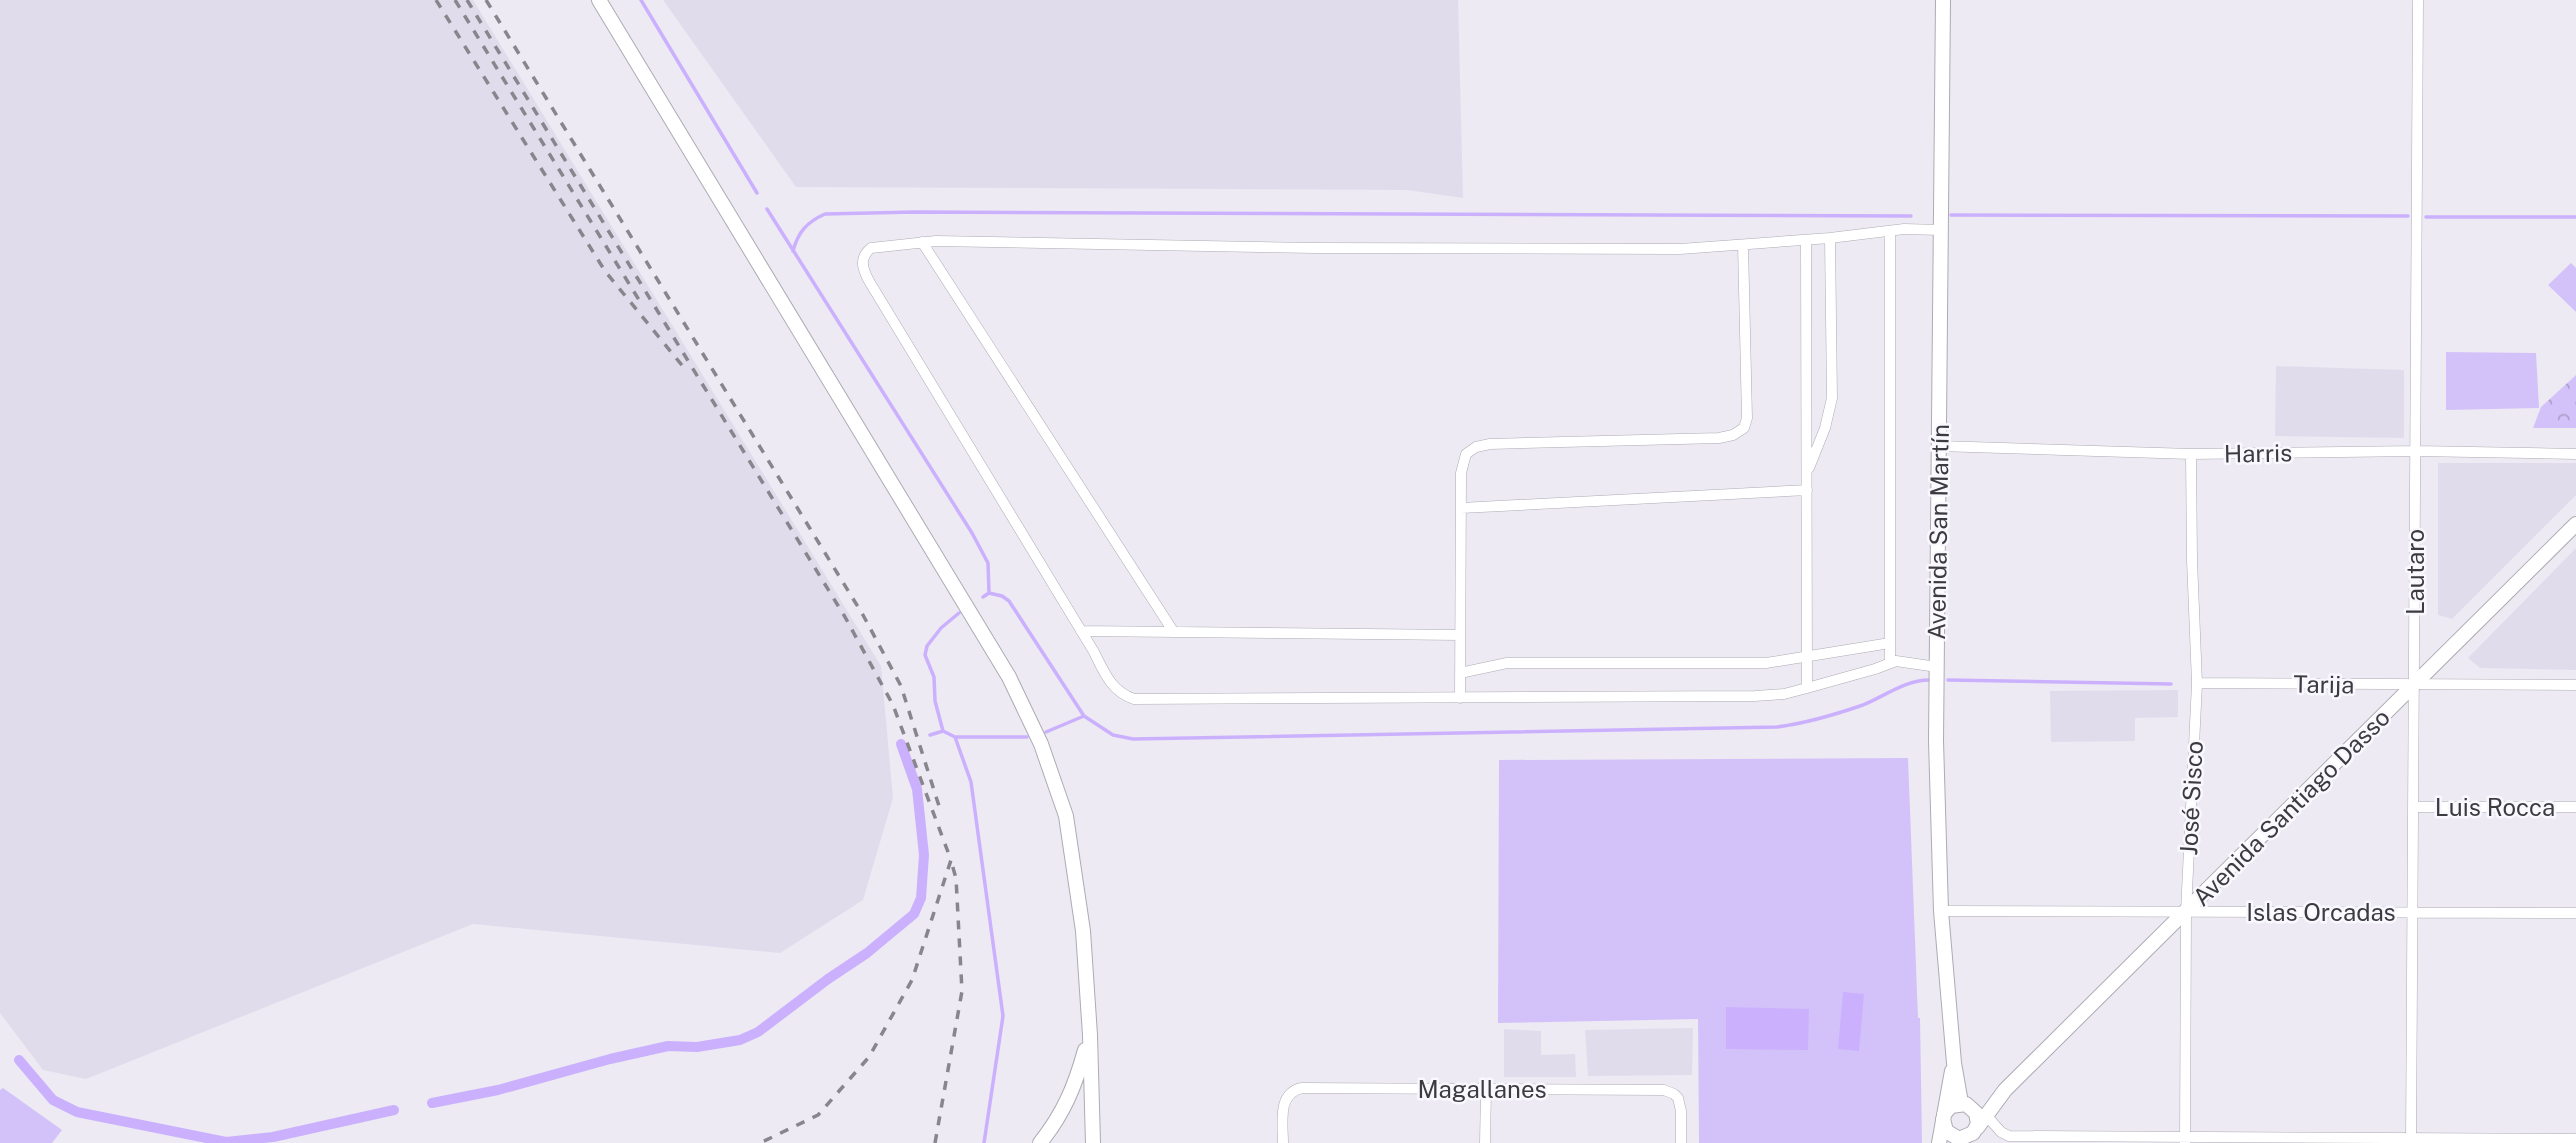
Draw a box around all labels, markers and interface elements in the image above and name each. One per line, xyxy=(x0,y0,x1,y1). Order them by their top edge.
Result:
street label: Avenida San Martín xyxy=(1922,424,1954,640)
street label: Harris xyxy=(2224,438,2292,468)
street label: Lautaro xyxy=(2401,529,2429,615)
street label: Tarija xyxy=(2293,669,2355,699)
street label: Avenida Santiago Dasso xyxy=(2187,703,2395,911)
street label: José Sisco xyxy=(2174,740,2208,856)
street label: Luis Rocca xyxy=(2435,793,2555,821)
street label: Islas Orcadas xyxy=(2246,898,2396,926)
street label: Magallanes xyxy=(1417,1075,1547,1103)

